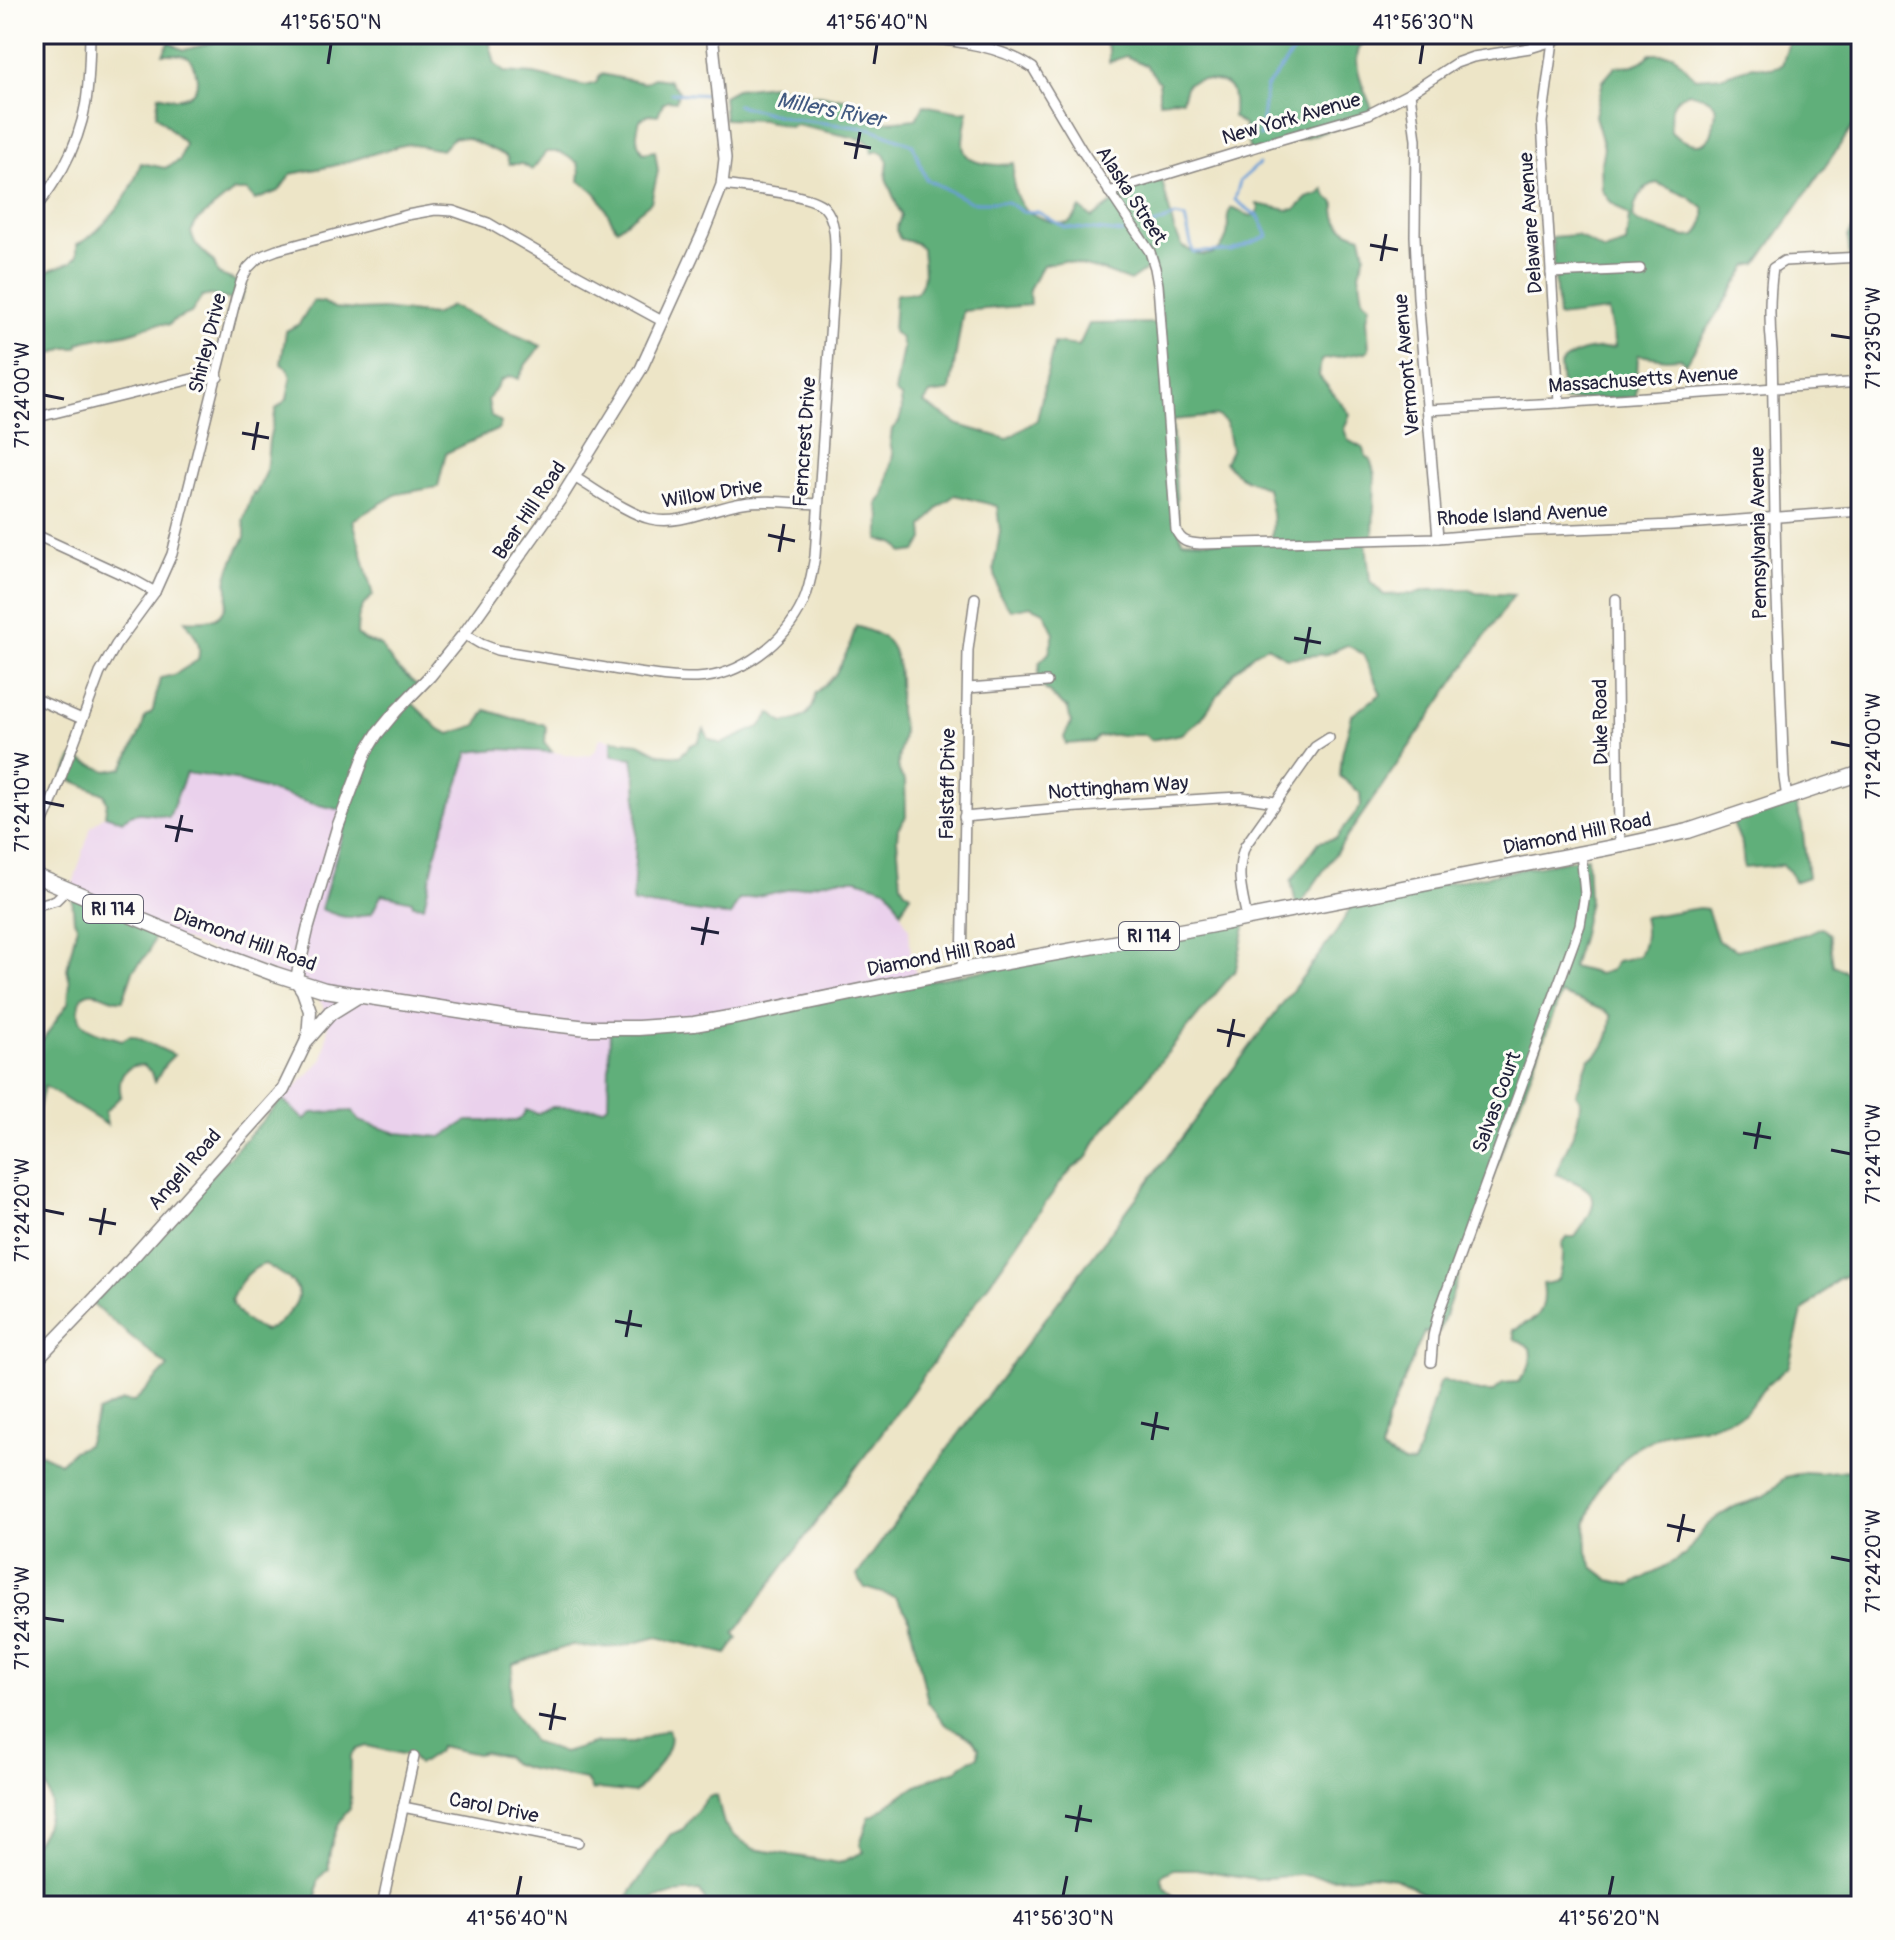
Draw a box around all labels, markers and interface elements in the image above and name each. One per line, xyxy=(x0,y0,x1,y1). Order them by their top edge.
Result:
text: 41°56'50"N xyxy=(281,10,381,35)
text: 41°56'40"N xyxy=(826,10,928,35)
text: 41°56'30"N xyxy=(1372,10,1474,35)
water label: Millers River xyxy=(774,86,890,135)
street label: New York Avenue xyxy=(1219,87,1363,150)
street label: Alaska Street xyxy=(1091,141,1173,250)
street label: Delaware Avenue xyxy=(1513,151,1548,295)
text: 71°23'50"W xyxy=(1861,287,1886,389)
street label: Shirley Drive xyxy=(183,290,232,396)
street label: Vermont Avenue xyxy=(1388,293,1425,437)
text: 71°24'00"W xyxy=(10,342,35,448)
street label: Massachusetts Avenue xyxy=(1547,360,1739,399)
street label: Ferncrest Drive xyxy=(787,376,822,508)
street label: Pennsylvania Avenue xyxy=(1744,446,1773,620)
street label: Bear Hill Road xyxy=(487,456,572,564)
street label: Willow Drive xyxy=(660,473,764,514)
street label: Rhode Island Avenue xyxy=(1436,498,1608,531)
street label: Duke Road xyxy=(1587,679,1614,765)
text: 71°24'00"W xyxy=(1861,693,1886,799)
street label: Falstaff Drive xyxy=(934,728,961,840)
text: 71°24'10"W xyxy=(10,752,35,852)
street label: Nottingham Way xyxy=(1047,770,1190,805)
street label: Diamond Hill Road xyxy=(1501,807,1653,860)
road number: RI 114 xyxy=(83,895,143,923)
street label: Diamond Hill Road xyxy=(170,902,320,977)
road number: RI 114 xyxy=(1119,922,1179,950)
street label: Diamond Hill Road xyxy=(865,929,1017,982)
street label: Salvas Court xyxy=(1467,1047,1527,1156)
text: 71°24'10"W xyxy=(1861,1104,1886,1204)
street label: Angell Road xyxy=(142,1124,226,1215)
text: 71°24'20"W xyxy=(10,1158,35,1262)
text: 71°24'20"W xyxy=(1861,1509,1886,1613)
text: 71°24'30"W xyxy=(10,1566,35,1670)
street label: Carol Drive xyxy=(447,1787,541,1828)
text: 41°56'40"N xyxy=(466,1906,568,1931)
text: 41°56'30"N xyxy=(1012,1906,1114,1931)
text: 41°56'20"N xyxy=(1558,1906,1660,1931)

